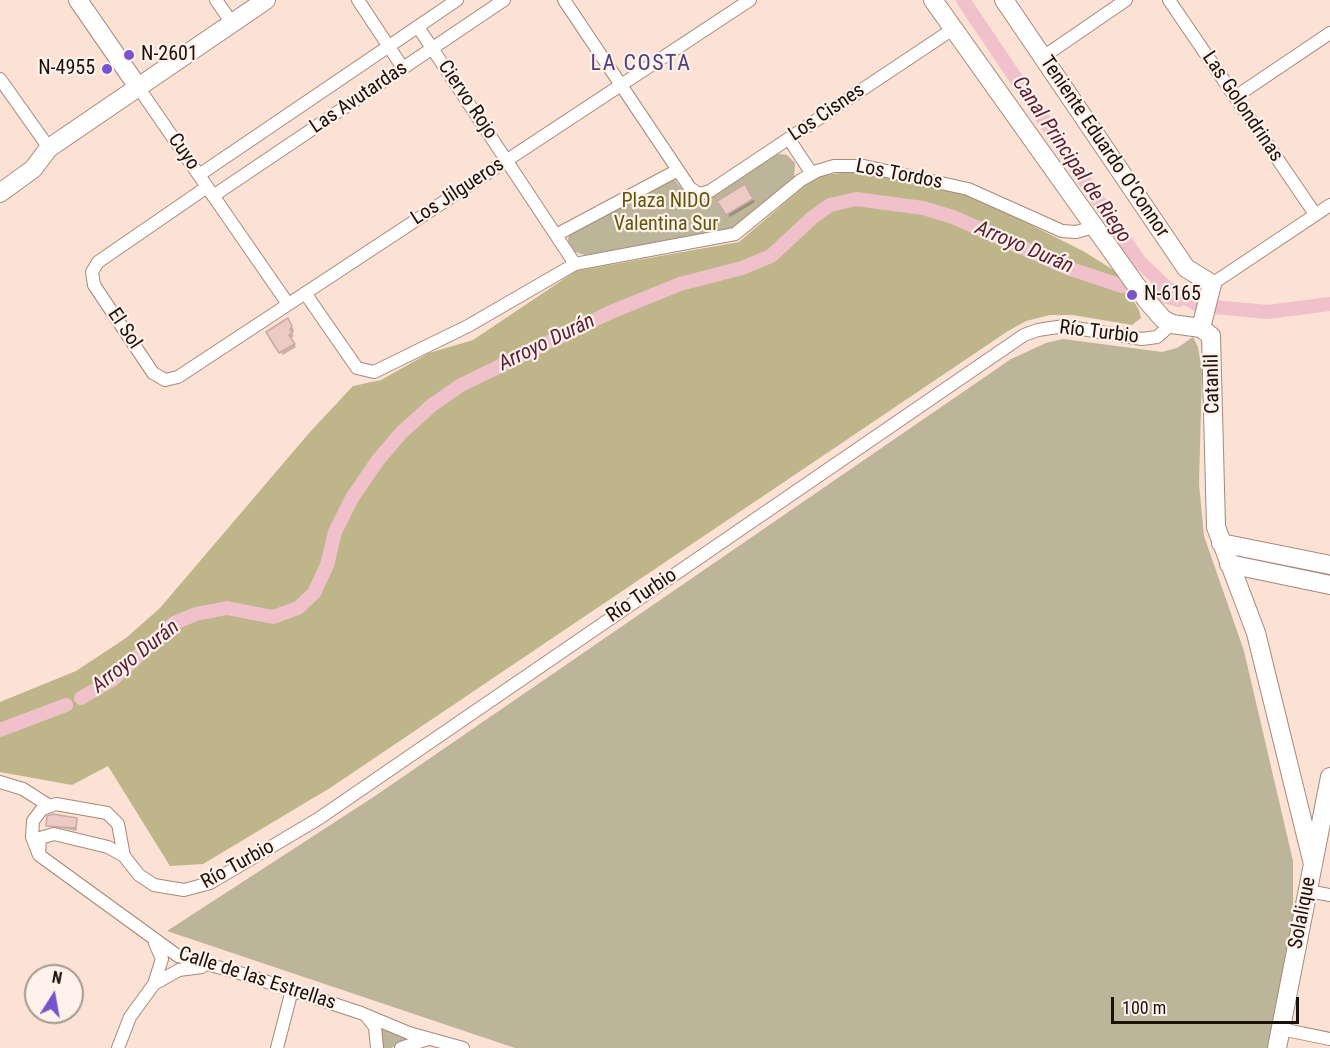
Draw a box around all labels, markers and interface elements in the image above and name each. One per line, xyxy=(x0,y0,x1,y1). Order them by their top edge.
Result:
place label: N-2601 xyxy=(141,43,198,67)
street label: Las Golondrinas xyxy=(1196,47,1288,167)
marker: N-2601 xyxy=(122,48,136,62)
district label: LA COSTA xyxy=(591,51,691,77)
street label: Teniente Eduardo O'Connor xyxy=(1034,52,1174,242)
street label: Ciervo Rojo xyxy=(432,56,502,144)
place label: N-4955 xyxy=(38,57,95,81)
street label: Las Avutardas xyxy=(306,57,412,139)
marker: N-4955 xyxy=(100,62,114,76)
water label: Canal Principal de Riego xyxy=(1006,72,1136,248)
street label: Los Cisnes xyxy=(784,79,870,147)
street label: Cuyo xyxy=(162,129,204,175)
street label: Los Jilgueros xyxy=(407,153,509,231)
street label: Los Tordos xyxy=(854,155,944,195)
park label: Plaza NIDO Valentina Sur xyxy=(614,190,718,237)
water label: Arroyo Durán xyxy=(971,216,1077,280)
place label: N-6165 xyxy=(1144,283,1201,307)
marker: N-6165 xyxy=(1125,288,1139,302)
street label: El Sol xyxy=(102,304,146,354)
water label: Arroyo Durán xyxy=(495,309,599,377)
street label: Río Turbio xyxy=(1058,316,1140,350)
street label: Catanlil xyxy=(1200,354,1226,414)
street label: Río Turbio xyxy=(602,564,682,628)
water label: Arroyo Durán xyxy=(87,615,185,699)
street label: Río Turbio xyxy=(197,835,279,895)
street label: Solalique xyxy=(1284,875,1322,951)
street label: Calle de las Estrellas xyxy=(175,942,339,1016)
north arrow xyxy=(24,964,84,1024)
text: N xyxy=(51,968,64,988)
scale bar xyxy=(1114,985,1302,1023)
text: 100 m xyxy=(1122,997,1166,1018)

